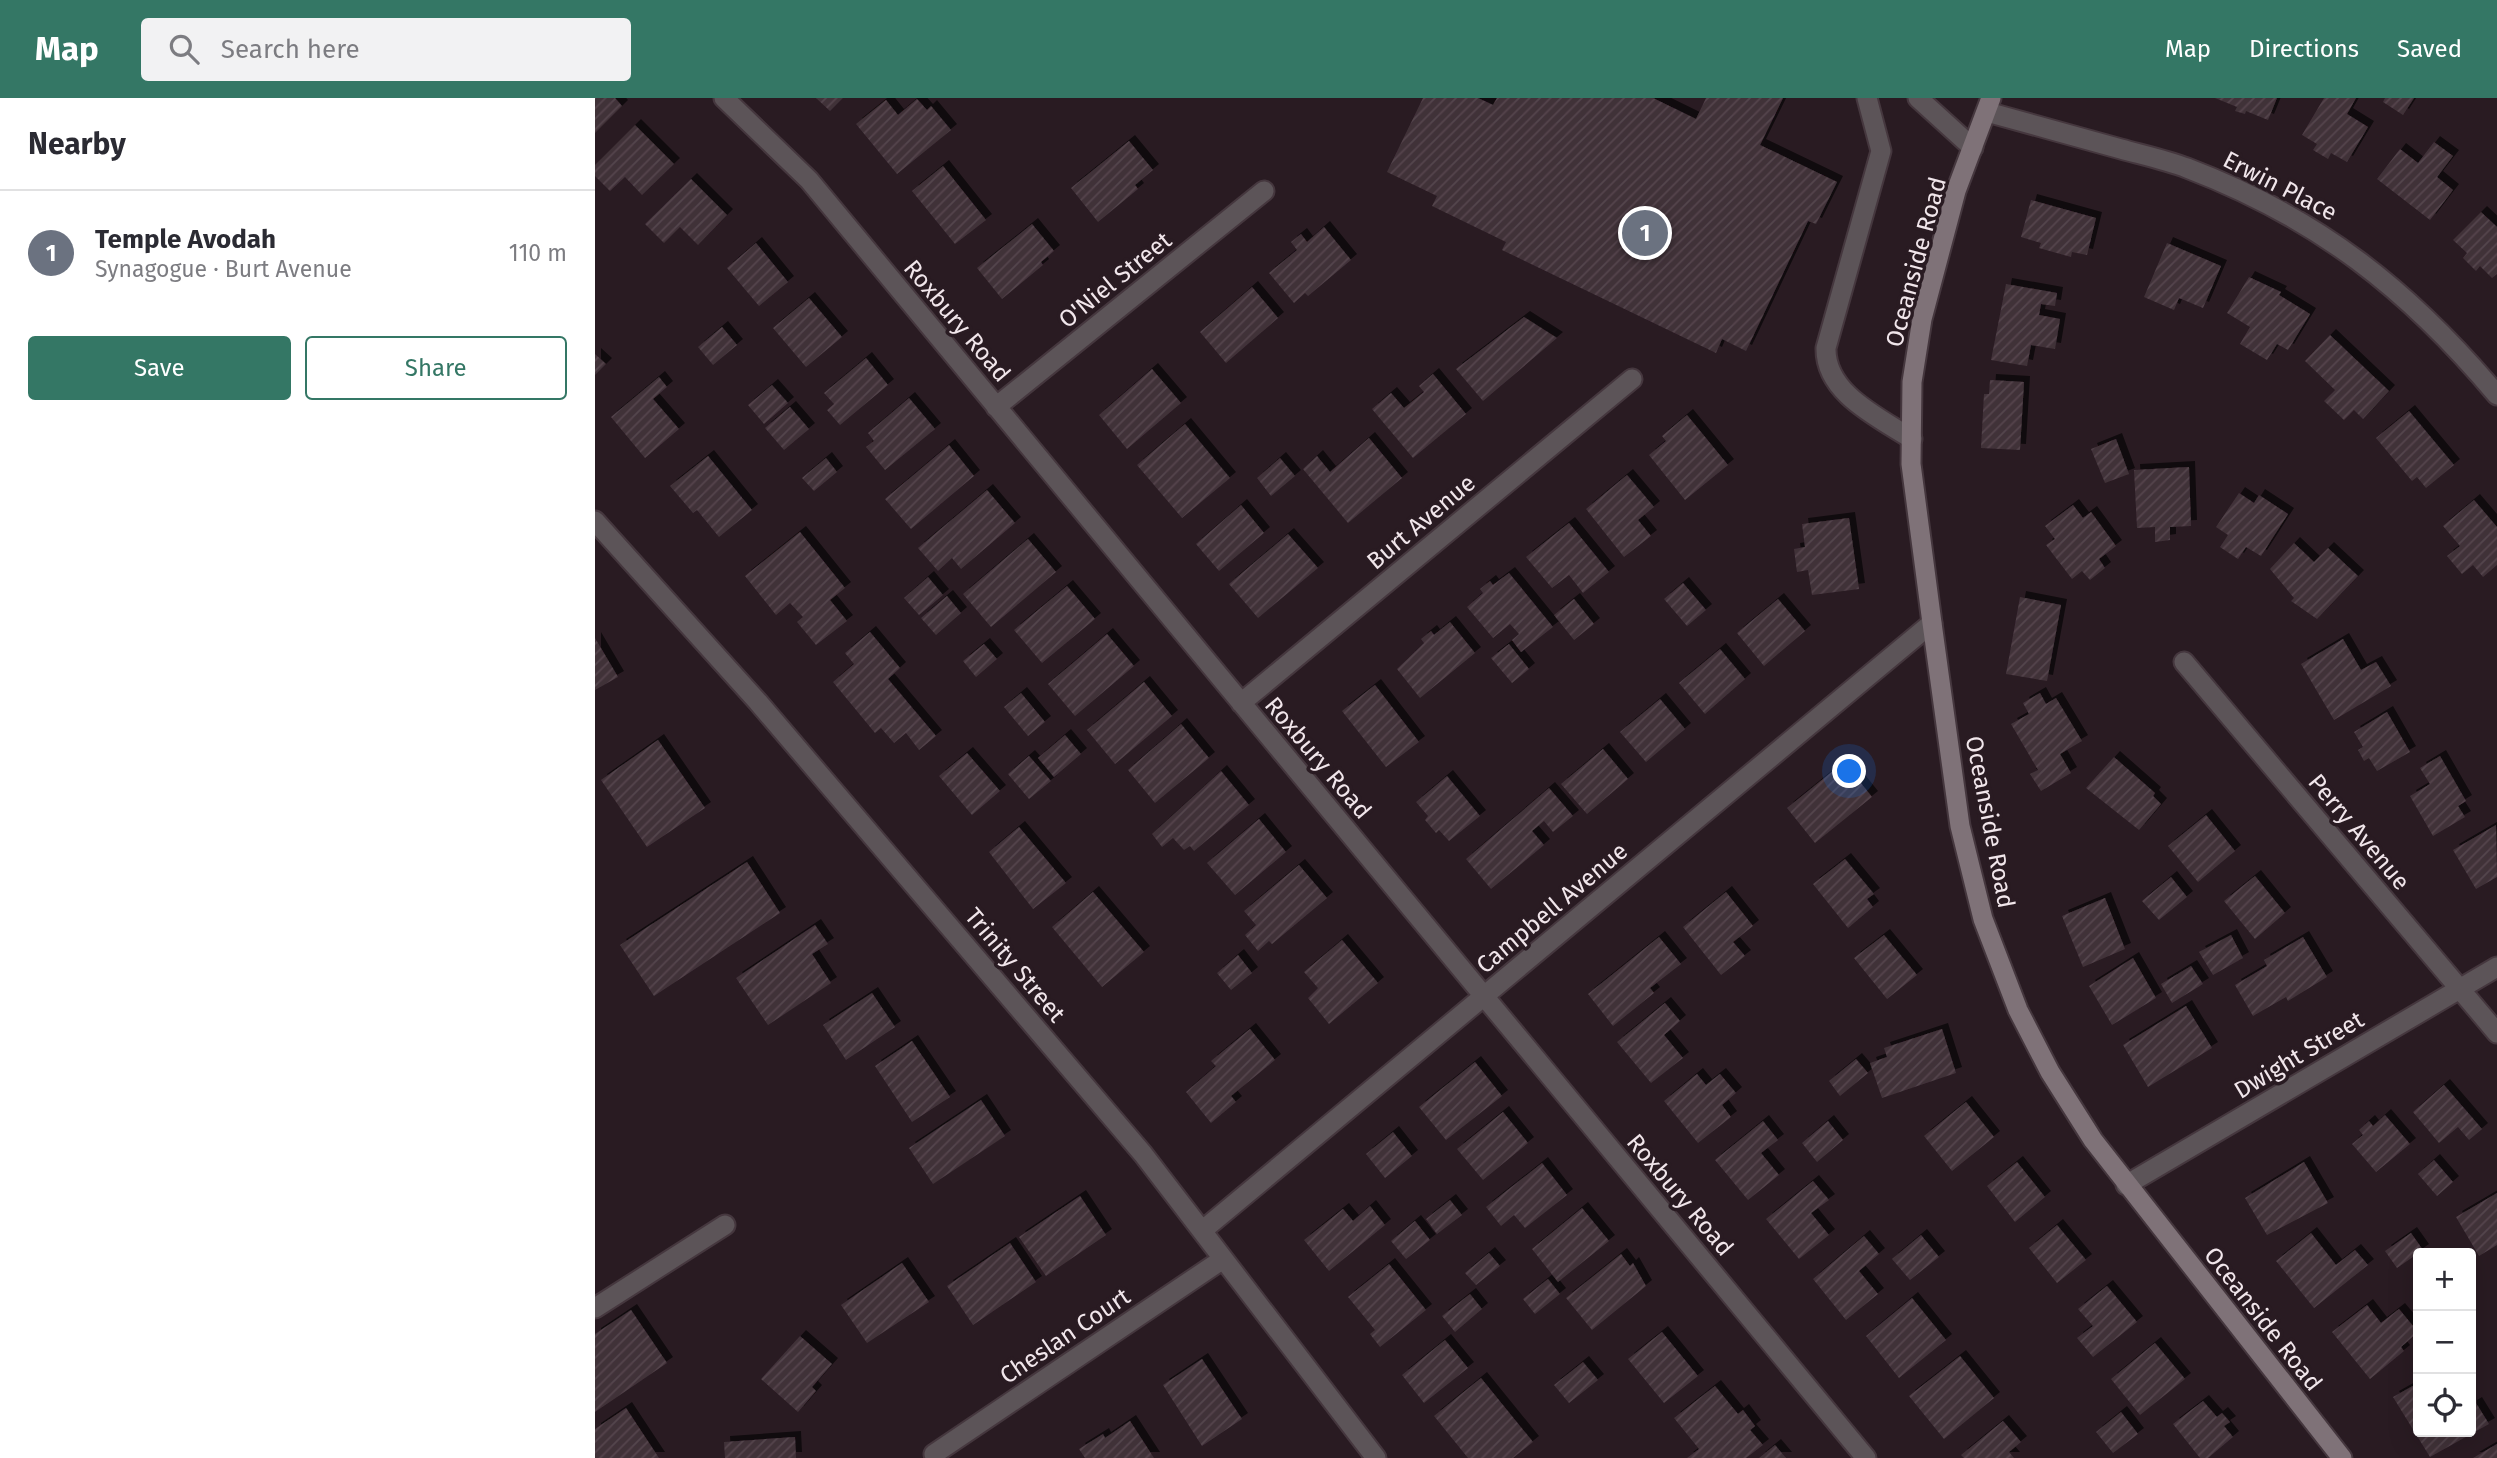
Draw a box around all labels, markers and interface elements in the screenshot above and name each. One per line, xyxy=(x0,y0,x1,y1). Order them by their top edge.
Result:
search box xyxy=(141,18,631,81)
text: Map xyxy=(35,29,99,69)
icon: search xyxy=(165,30,203,68)
text: Search here xyxy=(221,34,360,65)
text: Map xyxy=(2165,35,2211,63)
text: Directions xyxy=(2249,35,2359,63)
text: Saved xyxy=(2397,35,2462,63)
text: Nearby xyxy=(28,126,126,162)
street label: Erwin Place xyxy=(2218,145,2342,227)
street label: Oceanside Road xyxy=(1880,174,1952,350)
pin: 1 xyxy=(1622,207,1668,259)
text: Temple Avodah xyxy=(95,224,276,255)
street label: O'Niel Street xyxy=(1053,226,1177,334)
text: 1 xyxy=(46,239,56,267)
text: 110 m xyxy=(509,239,567,267)
street label: Roxbury Road xyxy=(898,254,1016,388)
text: Synagogue · Burt Avenue xyxy=(95,255,352,283)
button: Save xyxy=(28,336,291,400)
button: Share xyxy=(305,336,567,400)
street label: Burt Avenue xyxy=(1361,469,1481,575)
street label: Roxbury Road xyxy=(1259,691,1377,825)
street label: Oceanside Road xyxy=(1960,734,2020,910)
your location xyxy=(1832,754,1866,788)
street label: Perry Avenue xyxy=(2302,768,2416,896)
street label: Campbell Avenue xyxy=(1471,837,1633,979)
street label: Trinity Street xyxy=(959,902,1071,1028)
street label: Dwight Street xyxy=(2229,1005,2369,1105)
street label: Roxbury Road xyxy=(1621,1128,1739,1262)
street label: Oceanside Road xyxy=(2198,1242,2328,1396)
map controls xyxy=(2413,1248,2476,1437)
button: + xyxy=(2413,1248,2476,1311)
street label: Cheslan Court xyxy=(995,1282,1136,1390)
button: − xyxy=(2413,1311,2476,1374)
button: locate xyxy=(2413,1374,2476,1437)

